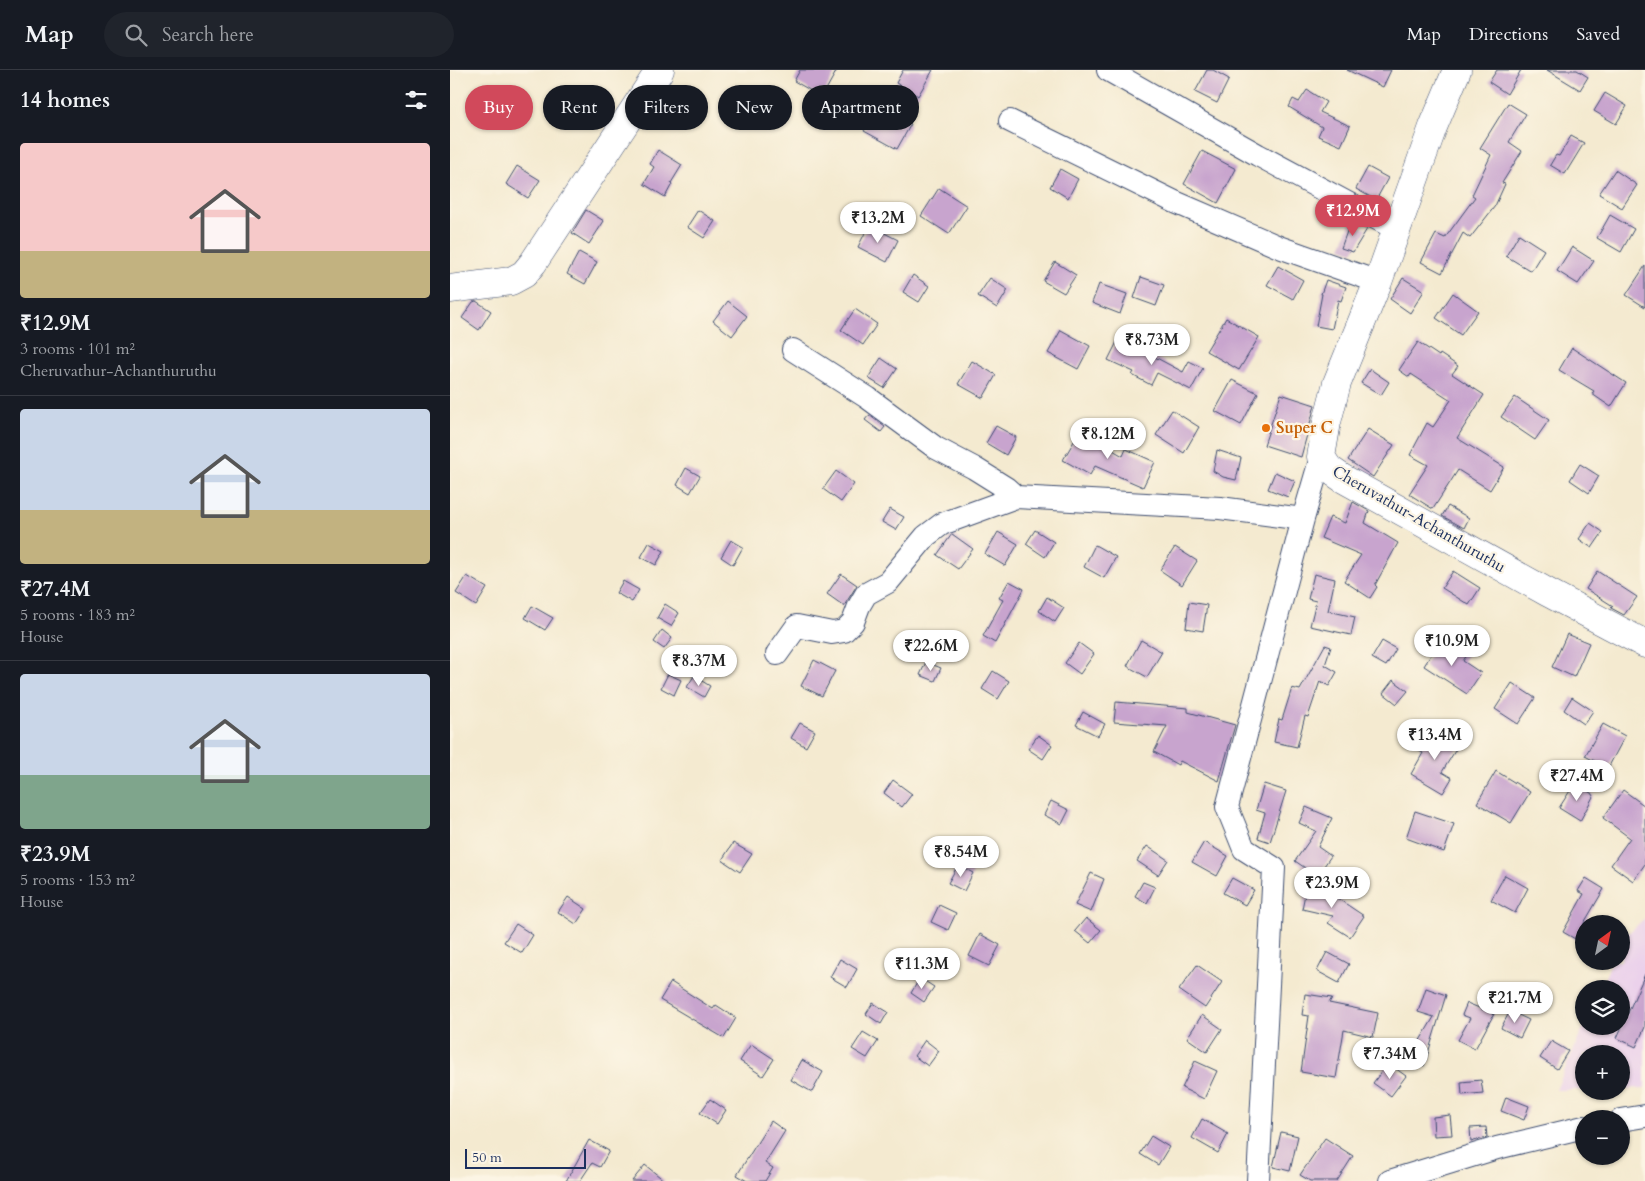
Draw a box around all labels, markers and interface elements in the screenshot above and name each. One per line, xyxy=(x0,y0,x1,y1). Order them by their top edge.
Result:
search box xyxy=(104,12,454,57)
text: Map xyxy=(25,18,74,51)
icon: search xyxy=(122,21,150,49)
text: Search here xyxy=(162,22,254,48)
text: Map xyxy=(1407,22,1441,47)
text: Directions xyxy=(1469,22,1548,47)
text: Saved xyxy=(1576,22,1620,47)
chip: Buy xyxy=(465,85,533,130)
chip: Rent xyxy=(543,85,615,130)
chip: Filters xyxy=(625,85,708,130)
chip: New xyxy=(718,85,792,130)
chip: Apartment xyxy=(802,85,919,130)
text: 14 homes xyxy=(20,86,110,115)
icon: filters xyxy=(402,86,430,114)
icon: home xyxy=(180,176,270,266)
pin: ₹12.9M xyxy=(1312,194,1394,237)
text: ₹12.9M xyxy=(1326,200,1380,222)
pin: ₹13.2M xyxy=(837,202,919,244)
text: ₹13.2M xyxy=(851,207,905,229)
text: ₹12.9M xyxy=(20,309,91,338)
pin: ₹8.73M xyxy=(1111,324,1193,366)
text: ₹8.73M xyxy=(1125,329,1179,351)
text: 3 rooms · 101 m² xyxy=(20,338,135,360)
text: Cheruvathur-Achanthuruthu xyxy=(20,360,217,382)
place label: Super C xyxy=(1276,417,1333,439)
pin: ₹8.12M xyxy=(1067,418,1149,460)
marker: Super C xyxy=(1260,422,1272,434)
text: ₹8.12M xyxy=(1081,423,1135,445)
icon: home xyxy=(180,441,270,531)
street label: Cheruvathur-Achanthuruthu xyxy=(1328,460,1510,578)
text: ₹27.4M xyxy=(20,575,91,604)
text: 5 rooms · 183 m² xyxy=(20,604,135,626)
pin: ₹10.9M xyxy=(1411,624,1493,667)
text: House xyxy=(20,626,63,648)
pin: ₹22.6M xyxy=(890,630,972,672)
text: ₹10.9M xyxy=(1425,630,1479,652)
text: ₹22.6M xyxy=(904,635,958,657)
pin: ₹8.37M xyxy=(658,644,740,687)
text: ₹8.37M xyxy=(672,650,726,672)
icon: home xyxy=(180,706,270,796)
pin: ₹13.4M xyxy=(1394,718,1476,761)
text: ₹13.4M xyxy=(1408,724,1462,746)
pin: ₹27.4M xyxy=(1536,760,1618,802)
text: ₹27.4M xyxy=(1550,765,1604,787)
pin: ₹8.54M xyxy=(920,836,1002,878)
text: ₹23.9M xyxy=(20,840,91,869)
text: ₹8.54M xyxy=(934,841,988,863)
pin: ₹23.9M xyxy=(1291,866,1373,909)
text: 5 rooms · 153 m² xyxy=(20,869,135,891)
text: ₹23.9M xyxy=(1305,872,1359,894)
text: House xyxy=(20,891,63,913)
north arrow xyxy=(1575,915,1630,970)
map controls xyxy=(1575,915,1630,1165)
pin: ₹11.3M xyxy=(881,948,963,990)
text: ₹11.3M xyxy=(895,953,949,975)
button: layers xyxy=(1575,980,1630,1035)
pin: ₹21.7M xyxy=(1474,982,1556,1024)
text: ₹21.7M xyxy=(1488,987,1542,1009)
pin: ₹7.34M xyxy=(1349,1038,1431,1080)
text: ₹7.34M xyxy=(1363,1043,1417,1065)
button: + xyxy=(1575,1045,1630,1100)
button: − xyxy=(1575,1110,1630,1165)
scale bar xyxy=(465,1146,586,1169)
text: 50 m xyxy=(472,1148,502,1167)

